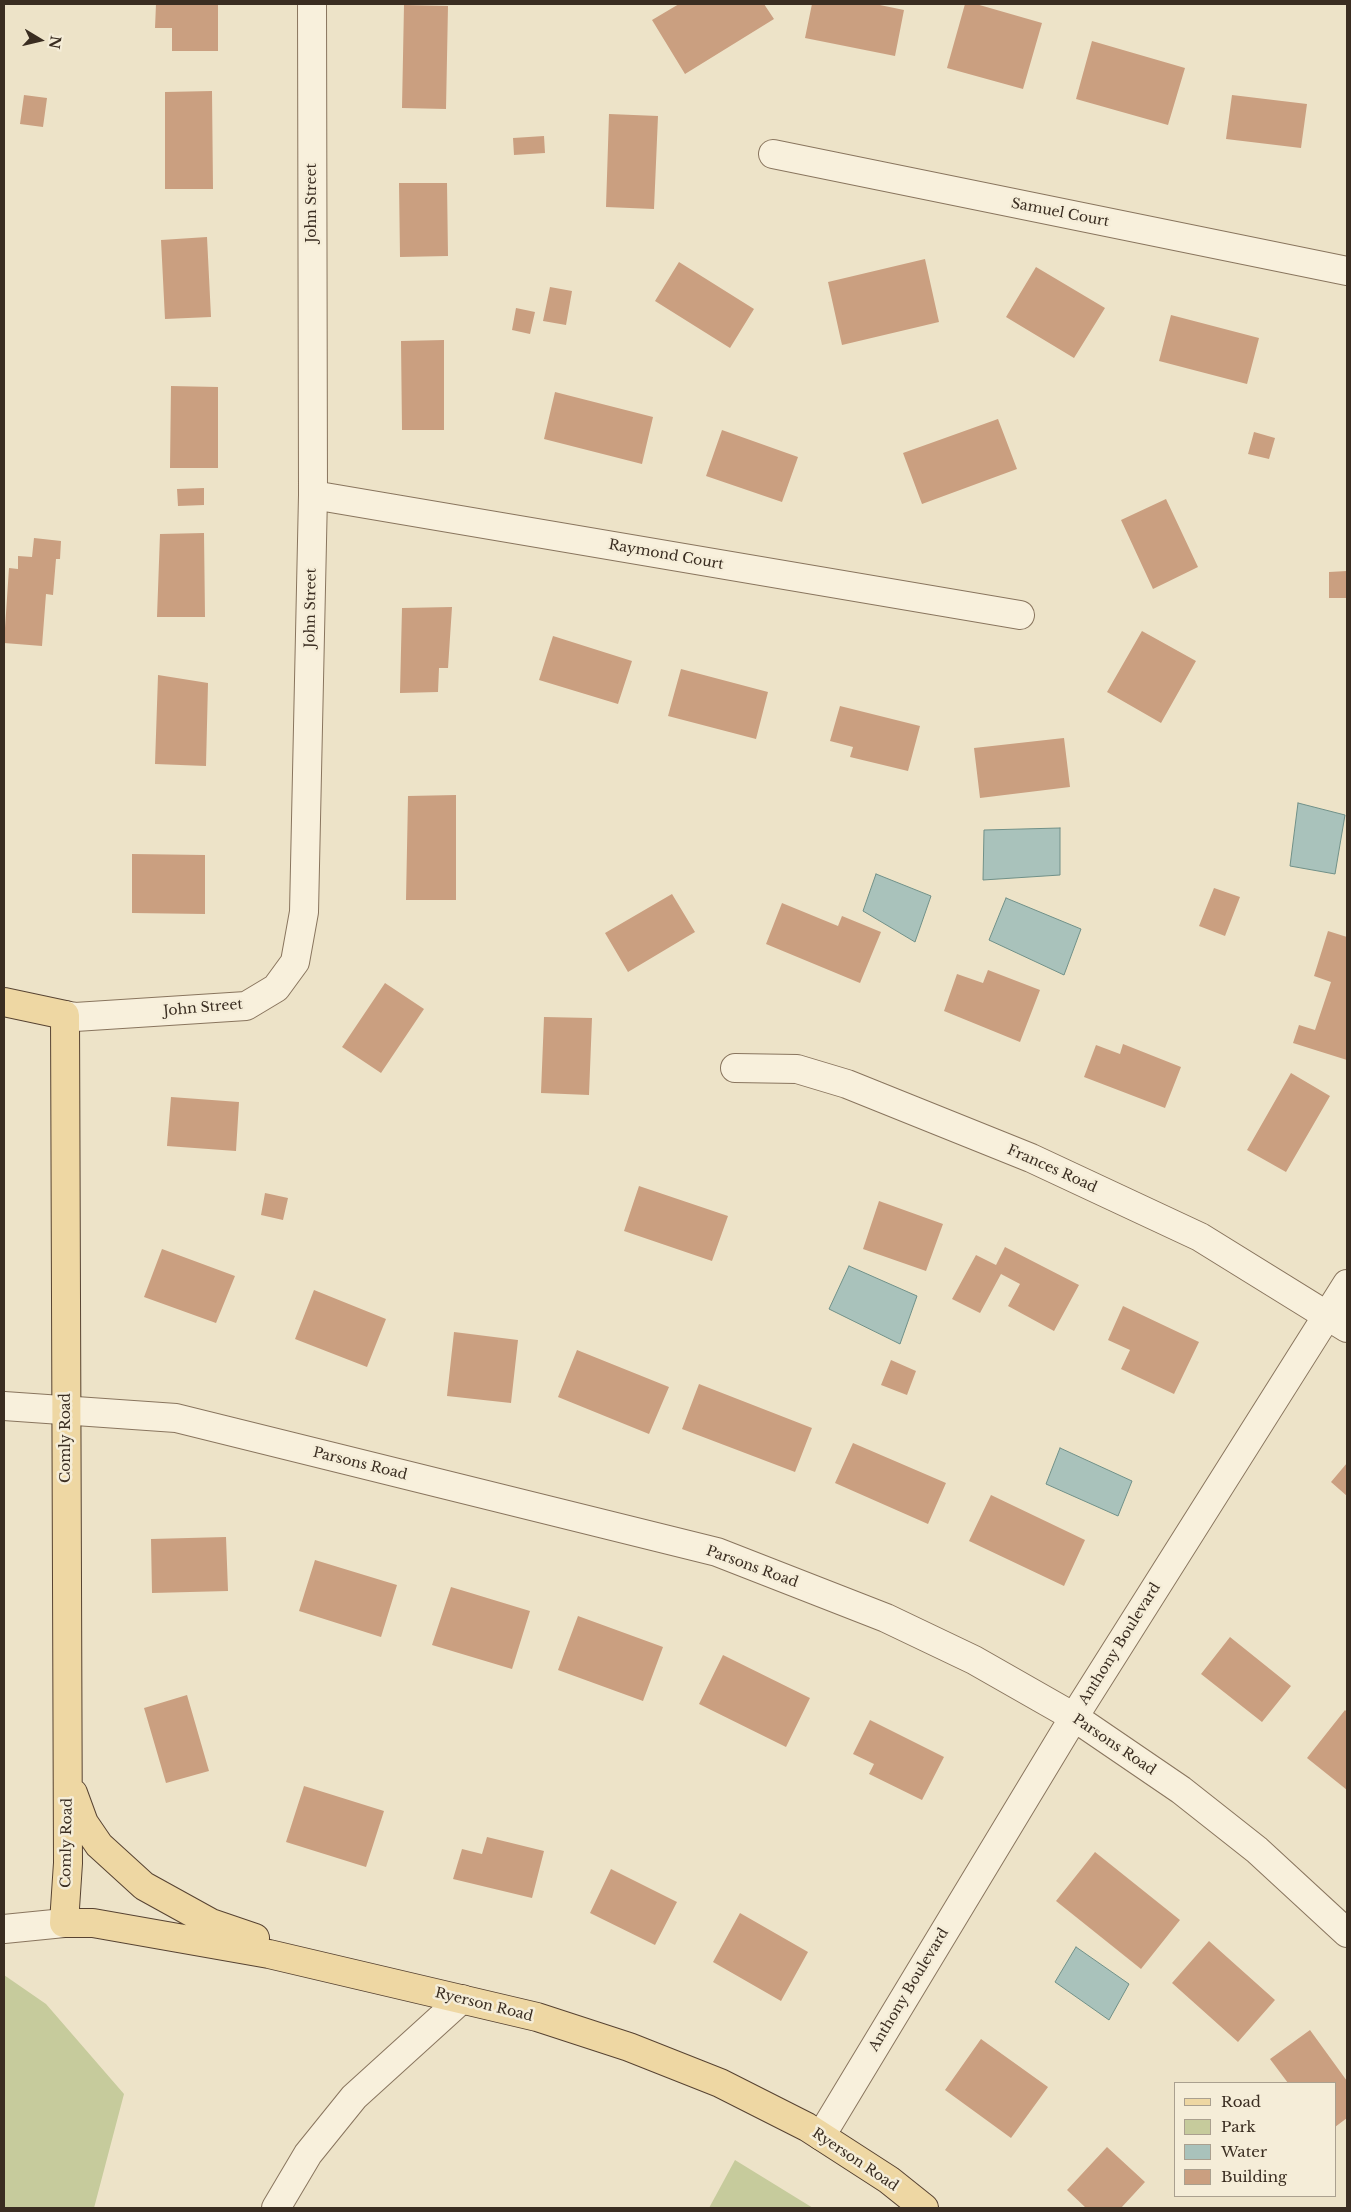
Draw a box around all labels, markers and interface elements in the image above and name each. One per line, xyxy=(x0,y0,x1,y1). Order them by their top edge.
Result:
north arrow xyxy=(15,15,65,65)
text: N xyxy=(45,34,65,50)
street label: John Street xyxy=(304,163,320,243)
street label: Samuel Court xyxy=(1010,195,1110,231)
street label: Raymond Court xyxy=(607,537,725,573)
street label: John Street xyxy=(302,568,320,648)
street label: John Street xyxy=(163,996,243,1020)
street label: Frances Road xyxy=(1005,1142,1099,1196)
street label: Comly Road xyxy=(58,1393,74,1483)
street label: Parsons Road xyxy=(311,1444,409,1484)
street label: Parsons Road xyxy=(704,1543,800,1591)
street label: Anthony Boulevard xyxy=(1076,1580,1164,1708)
street label: Parsons Road xyxy=(1069,1711,1159,1779)
street label: Comly Road xyxy=(58,1798,76,1888)
street label: Anthony Boulevard xyxy=(866,1925,952,2055)
street label: Ryerson Road xyxy=(433,1985,535,2025)
legend xyxy=(1174,2082,1336,2197)
text: Road xyxy=(1221,2092,1261,2111)
text: Park xyxy=(1221,2117,1256,2136)
street label: Ryerson Road xyxy=(809,2125,901,2195)
text: Water xyxy=(1221,2142,1267,2161)
text: Building xyxy=(1221,2167,1287,2186)

